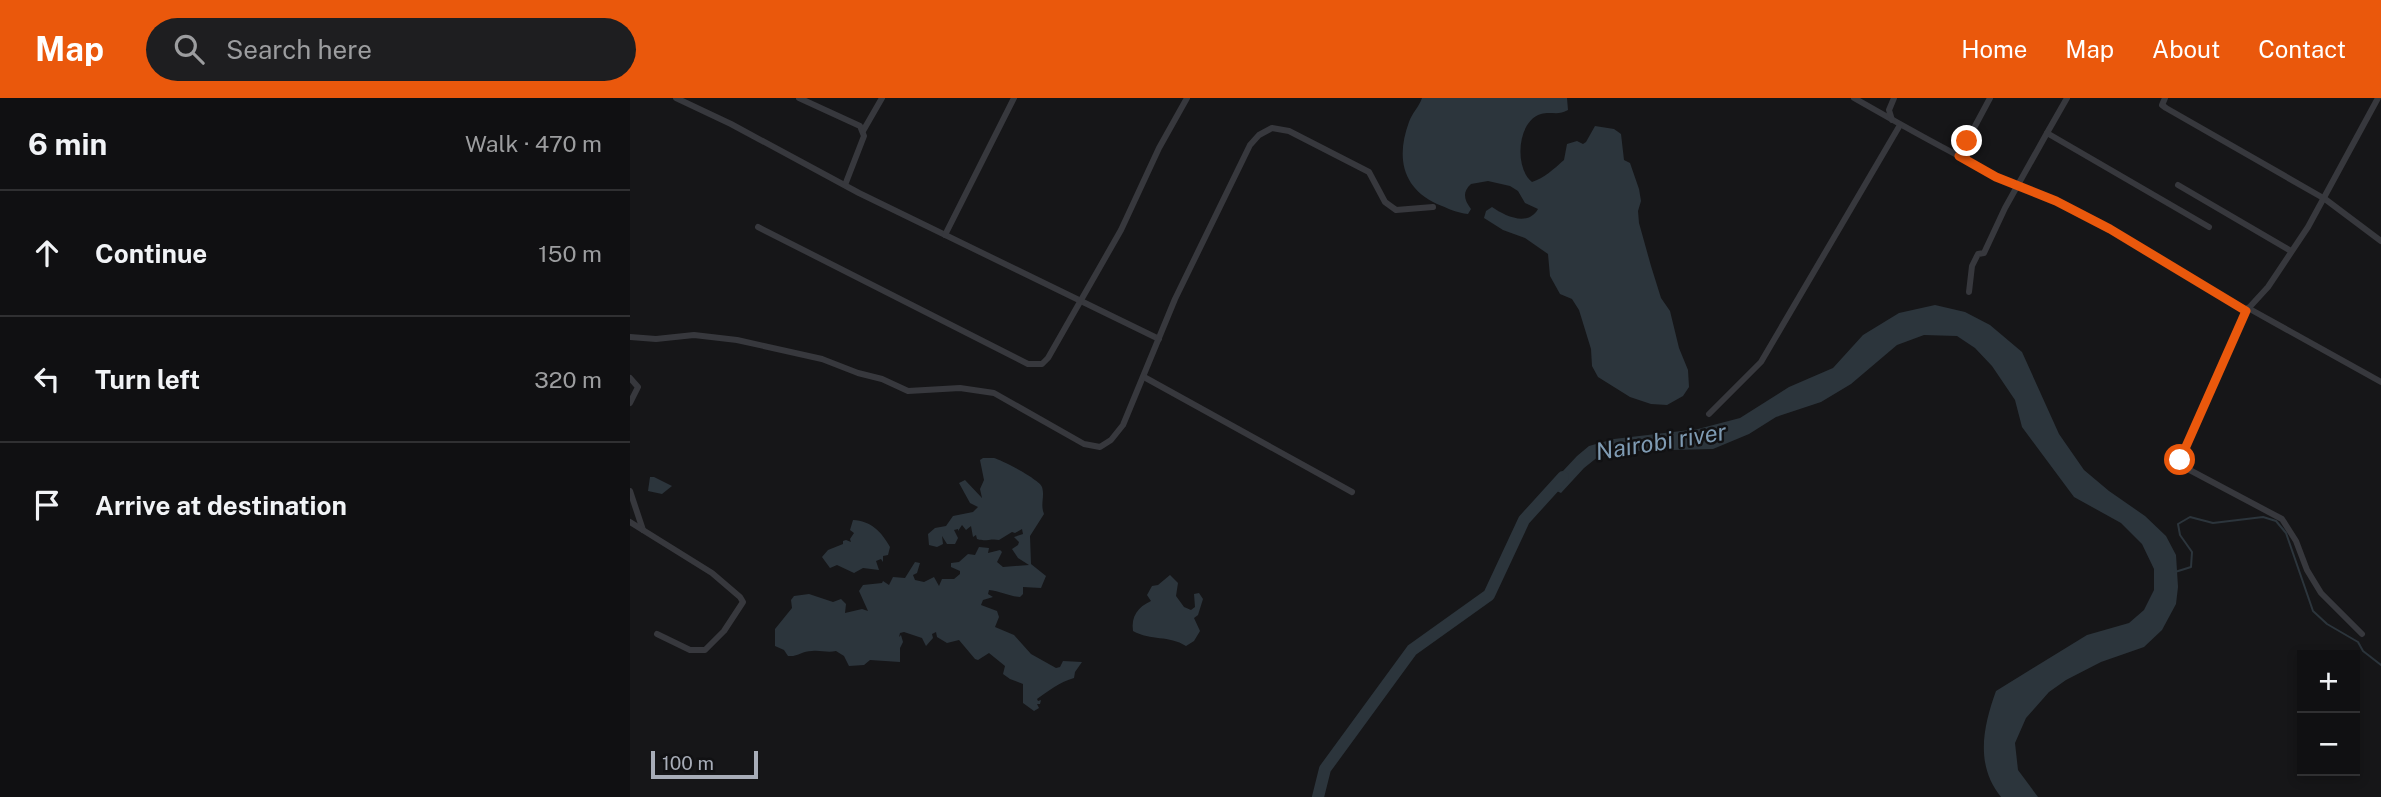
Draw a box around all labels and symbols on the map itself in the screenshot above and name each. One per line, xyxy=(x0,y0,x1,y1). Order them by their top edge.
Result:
route end xyxy=(1951,125,1982,156)
water label: Nairobi river xyxy=(1593,417,1729,465)
route start xyxy=(2164,444,2195,475)
scale bar xyxy=(651,748,758,780)

